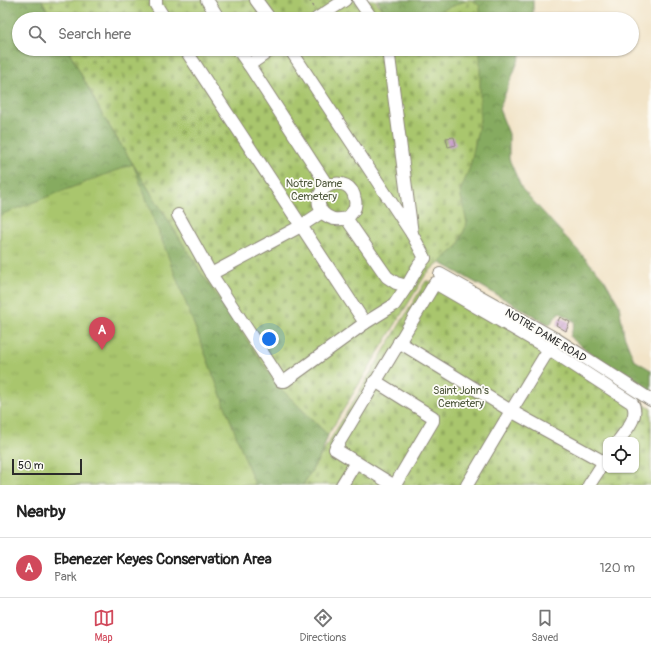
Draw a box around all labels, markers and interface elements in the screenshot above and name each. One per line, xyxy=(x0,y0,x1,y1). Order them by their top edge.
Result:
search box xyxy=(12,12,639,56)
icon: search xyxy=(26,23,48,45)
text: Search here xyxy=(58,25,131,44)
park label: Notre Dame Cemetery xyxy=(286,177,343,203)
street label: NOTRE DAME ROAD xyxy=(503,306,589,365)
pin: A xyxy=(89,317,115,350)
your location xyxy=(259,329,279,349)
park label: Saint John's Cemetery xyxy=(433,384,489,410)
map controls xyxy=(603,437,639,473)
button: locate xyxy=(603,437,639,473)
scale bar xyxy=(12,457,82,476)
text: 50 m xyxy=(18,459,44,472)
text: Nearby xyxy=(16,501,65,522)
text: Ebenezer Keyes Conservation Area xyxy=(54,550,272,569)
text: A xyxy=(25,560,33,576)
text: 120 m xyxy=(599,560,635,576)
text: Park xyxy=(54,569,77,585)
tab: Map xyxy=(93,607,115,644)
tab: Directions xyxy=(300,607,346,644)
tab: Saved xyxy=(531,607,558,644)

